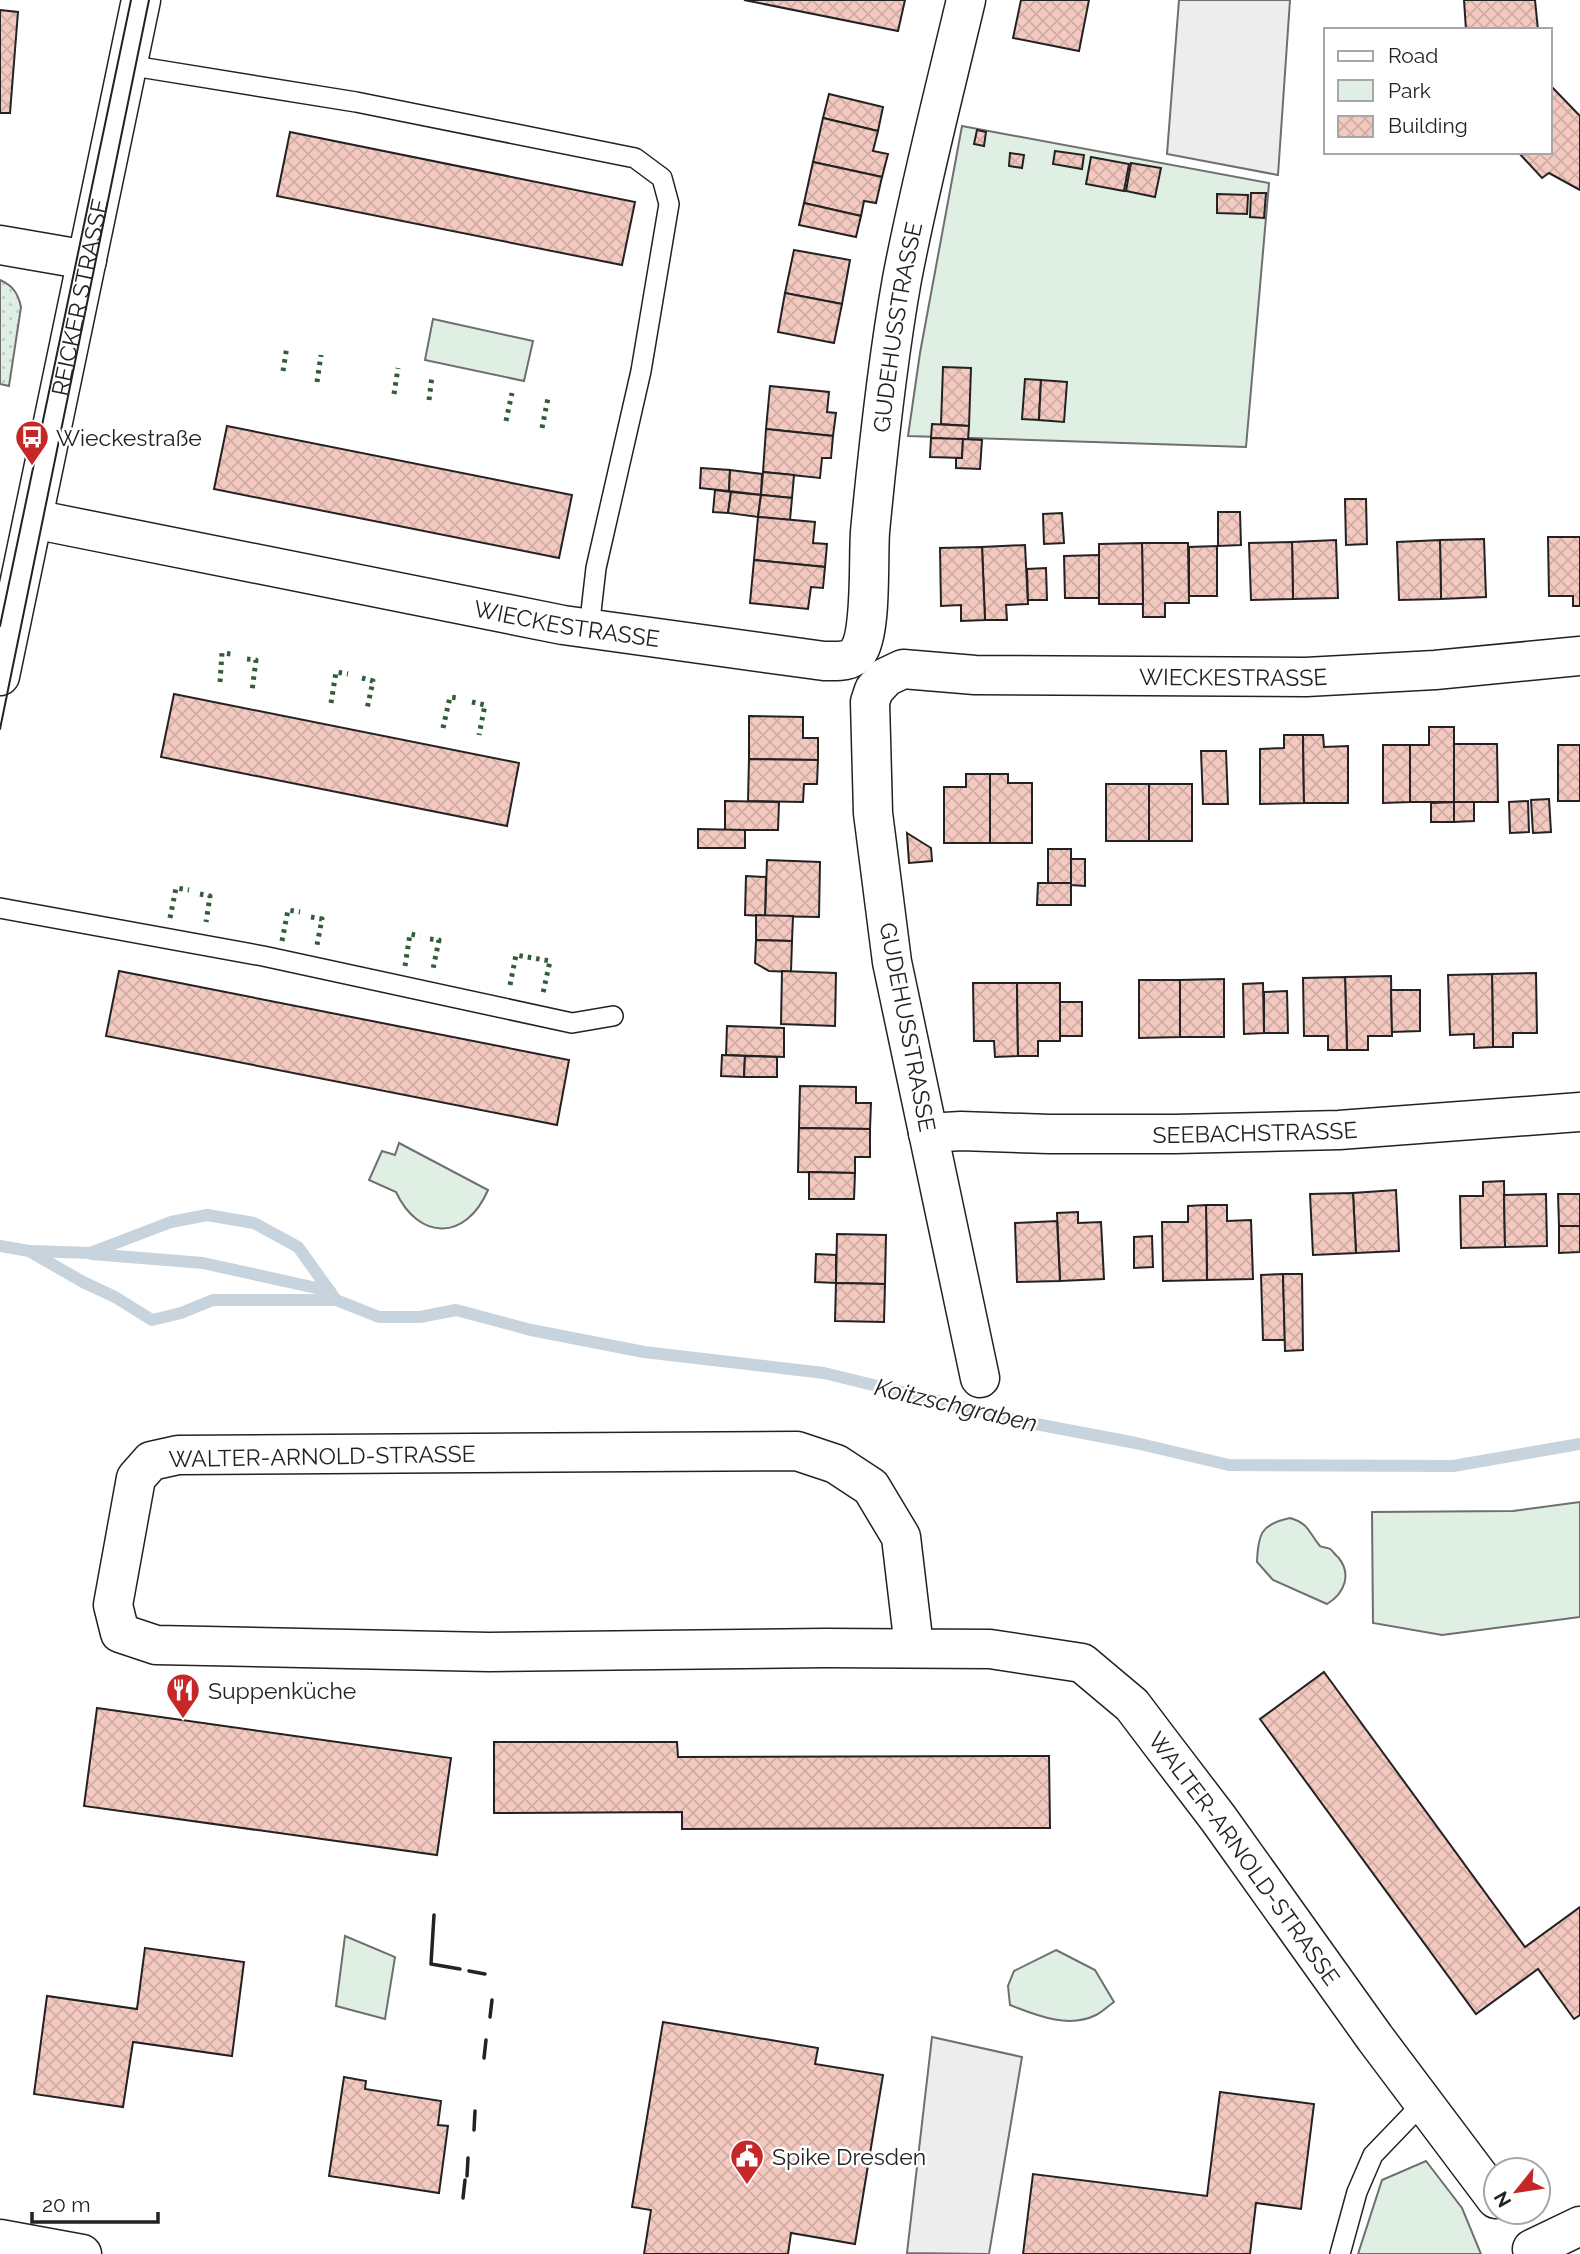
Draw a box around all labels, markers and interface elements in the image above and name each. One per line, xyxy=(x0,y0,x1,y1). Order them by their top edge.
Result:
legend xyxy=(1324,28,1552,154)
text: Road xyxy=(1388,43,1438,68)
text: Park xyxy=(1388,78,1431,103)
text: Building xyxy=(1388,113,1468,138)
street label: REICKER STRASSE xyxy=(45,196,113,398)
street label: GUDEHUSSTRASSE xyxy=(867,219,927,434)
bus stop icon: Wieckestraße xyxy=(13,418,51,467)
place label: Wieckestraße xyxy=(56,424,202,451)
street label: WIECKESTRASSE xyxy=(472,594,662,652)
street label: WIECKESTRASSE xyxy=(1139,662,1328,691)
street label: GUDEHUSSTRASSE xyxy=(874,920,942,1134)
street label: SEEBACHSTRASSE xyxy=(1152,1115,1358,1148)
water label: Koitzschgraben xyxy=(872,1372,1040,1438)
street label: WALTER-ARNOLD-STRASSE xyxy=(168,1440,476,1472)
restaurant icon: Suppenküche xyxy=(164,1671,202,1720)
place label: Suppenküche xyxy=(208,1677,356,1704)
street label: WALTER-ARNOLD-STRASSE xyxy=(1143,1726,1346,1990)
public building icon: Spike Dresden xyxy=(728,2137,766,2186)
place label: Spike Dresden xyxy=(772,2143,926,2170)
north arrow xyxy=(1482,2156,1552,2226)
scale bar xyxy=(32,2180,158,2224)
text: N xyxy=(1489,2188,1515,2211)
text: 20 m xyxy=(42,2192,90,2217)

